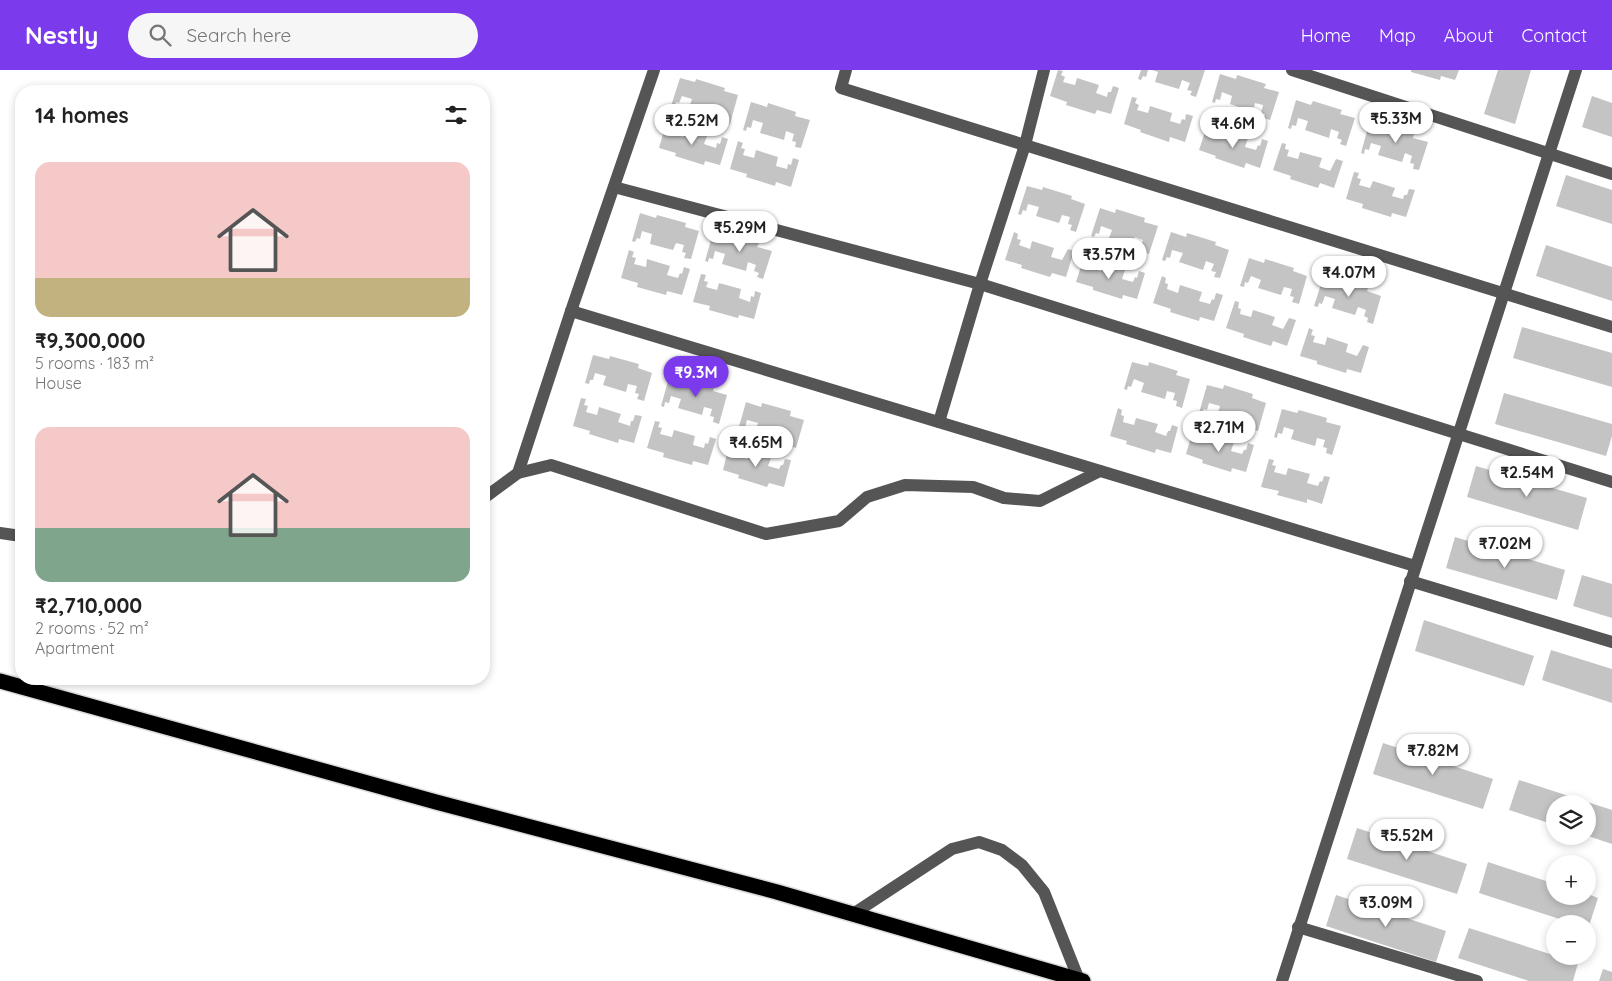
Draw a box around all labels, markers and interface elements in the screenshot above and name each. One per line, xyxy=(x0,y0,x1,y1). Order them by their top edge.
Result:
search box xyxy=(128,13,478,58)
text: Nestly xyxy=(25,20,98,50)
icon: search xyxy=(146,21,174,49)
text: Search here xyxy=(186,23,291,47)
text: Home xyxy=(1301,24,1351,47)
text: Map xyxy=(1379,24,1416,47)
text: About xyxy=(1444,24,1494,47)
text: Contact xyxy=(1522,24,1587,47)
icon: filters xyxy=(442,101,470,129)
text: 14 homes xyxy=(35,102,129,128)
pin: ₹5.33M xyxy=(1355,102,1437,144)
pin: ₹2.52M xyxy=(651,104,733,146)
pin: ₹4.6M xyxy=(1198,106,1268,149)
text: ₹5.33M xyxy=(1370,108,1422,128)
text: ₹2.52M xyxy=(665,110,719,130)
text: ₹4.6M xyxy=(1211,113,1255,133)
icon: home xyxy=(208,195,298,285)
pin: ₹5.29M xyxy=(699,210,781,253)
text: ₹5.29M xyxy=(714,217,766,237)
pin: ₹3.57M xyxy=(1068,238,1150,280)
text: ₹3.57M xyxy=(1083,244,1135,264)
pin: ₹4.07M xyxy=(1308,256,1390,298)
text: ₹4.07M xyxy=(1322,262,1376,282)
text: ₹9,300,000 xyxy=(35,327,145,353)
text: 5 rooms · 183 m² xyxy=(35,353,154,373)
pin: ₹9.3M xyxy=(661,356,731,398)
text: ₹9.3M xyxy=(675,362,717,382)
text: House xyxy=(35,373,82,393)
pin: ₹2.71M xyxy=(1178,410,1260,453)
text: ₹2.71M xyxy=(1194,417,1244,437)
pin: ₹4.65M xyxy=(715,426,797,468)
text: ₹4.65M xyxy=(729,432,783,452)
pin: ₹2.54M xyxy=(1486,456,1568,498)
icon: home xyxy=(208,460,298,550)
text: ₹2.54M xyxy=(1500,462,1554,482)
pin: ₹7.02M xyxy=(1464,526,1546,569)
text: ₹7.02M xyxy=(1479,533,1531,553)
text: ₹2,710,000 xyxy=(35,592,142,618)
text: 2 rooms · 52 m² xyxy=(35,618,149,638)
text: Apartment xyxy=(35,638,115,658)
pin: ₹7.82M xyxy=(1392,734,1474,776)
text: ₹7.82M xyxy=(1407,740,1459,760)
map controls xyxy=(1546,795,1596,965)
button: layers xyxy=(1546,795,1596,845)
pin: ₹5.52M xyxy=(1366,818,1448,861)
text: ₹5.52M xyxy=(1381,825,1433,845)
button: + xyxy=(1546,855,1596,905)
pin: ₹3.09M xyxy=(1345,886,1427,928)
text: ₹3.09M xyxy=(1359,892,1413,912)
button: − xyxy=(1546,915,1596,965)

